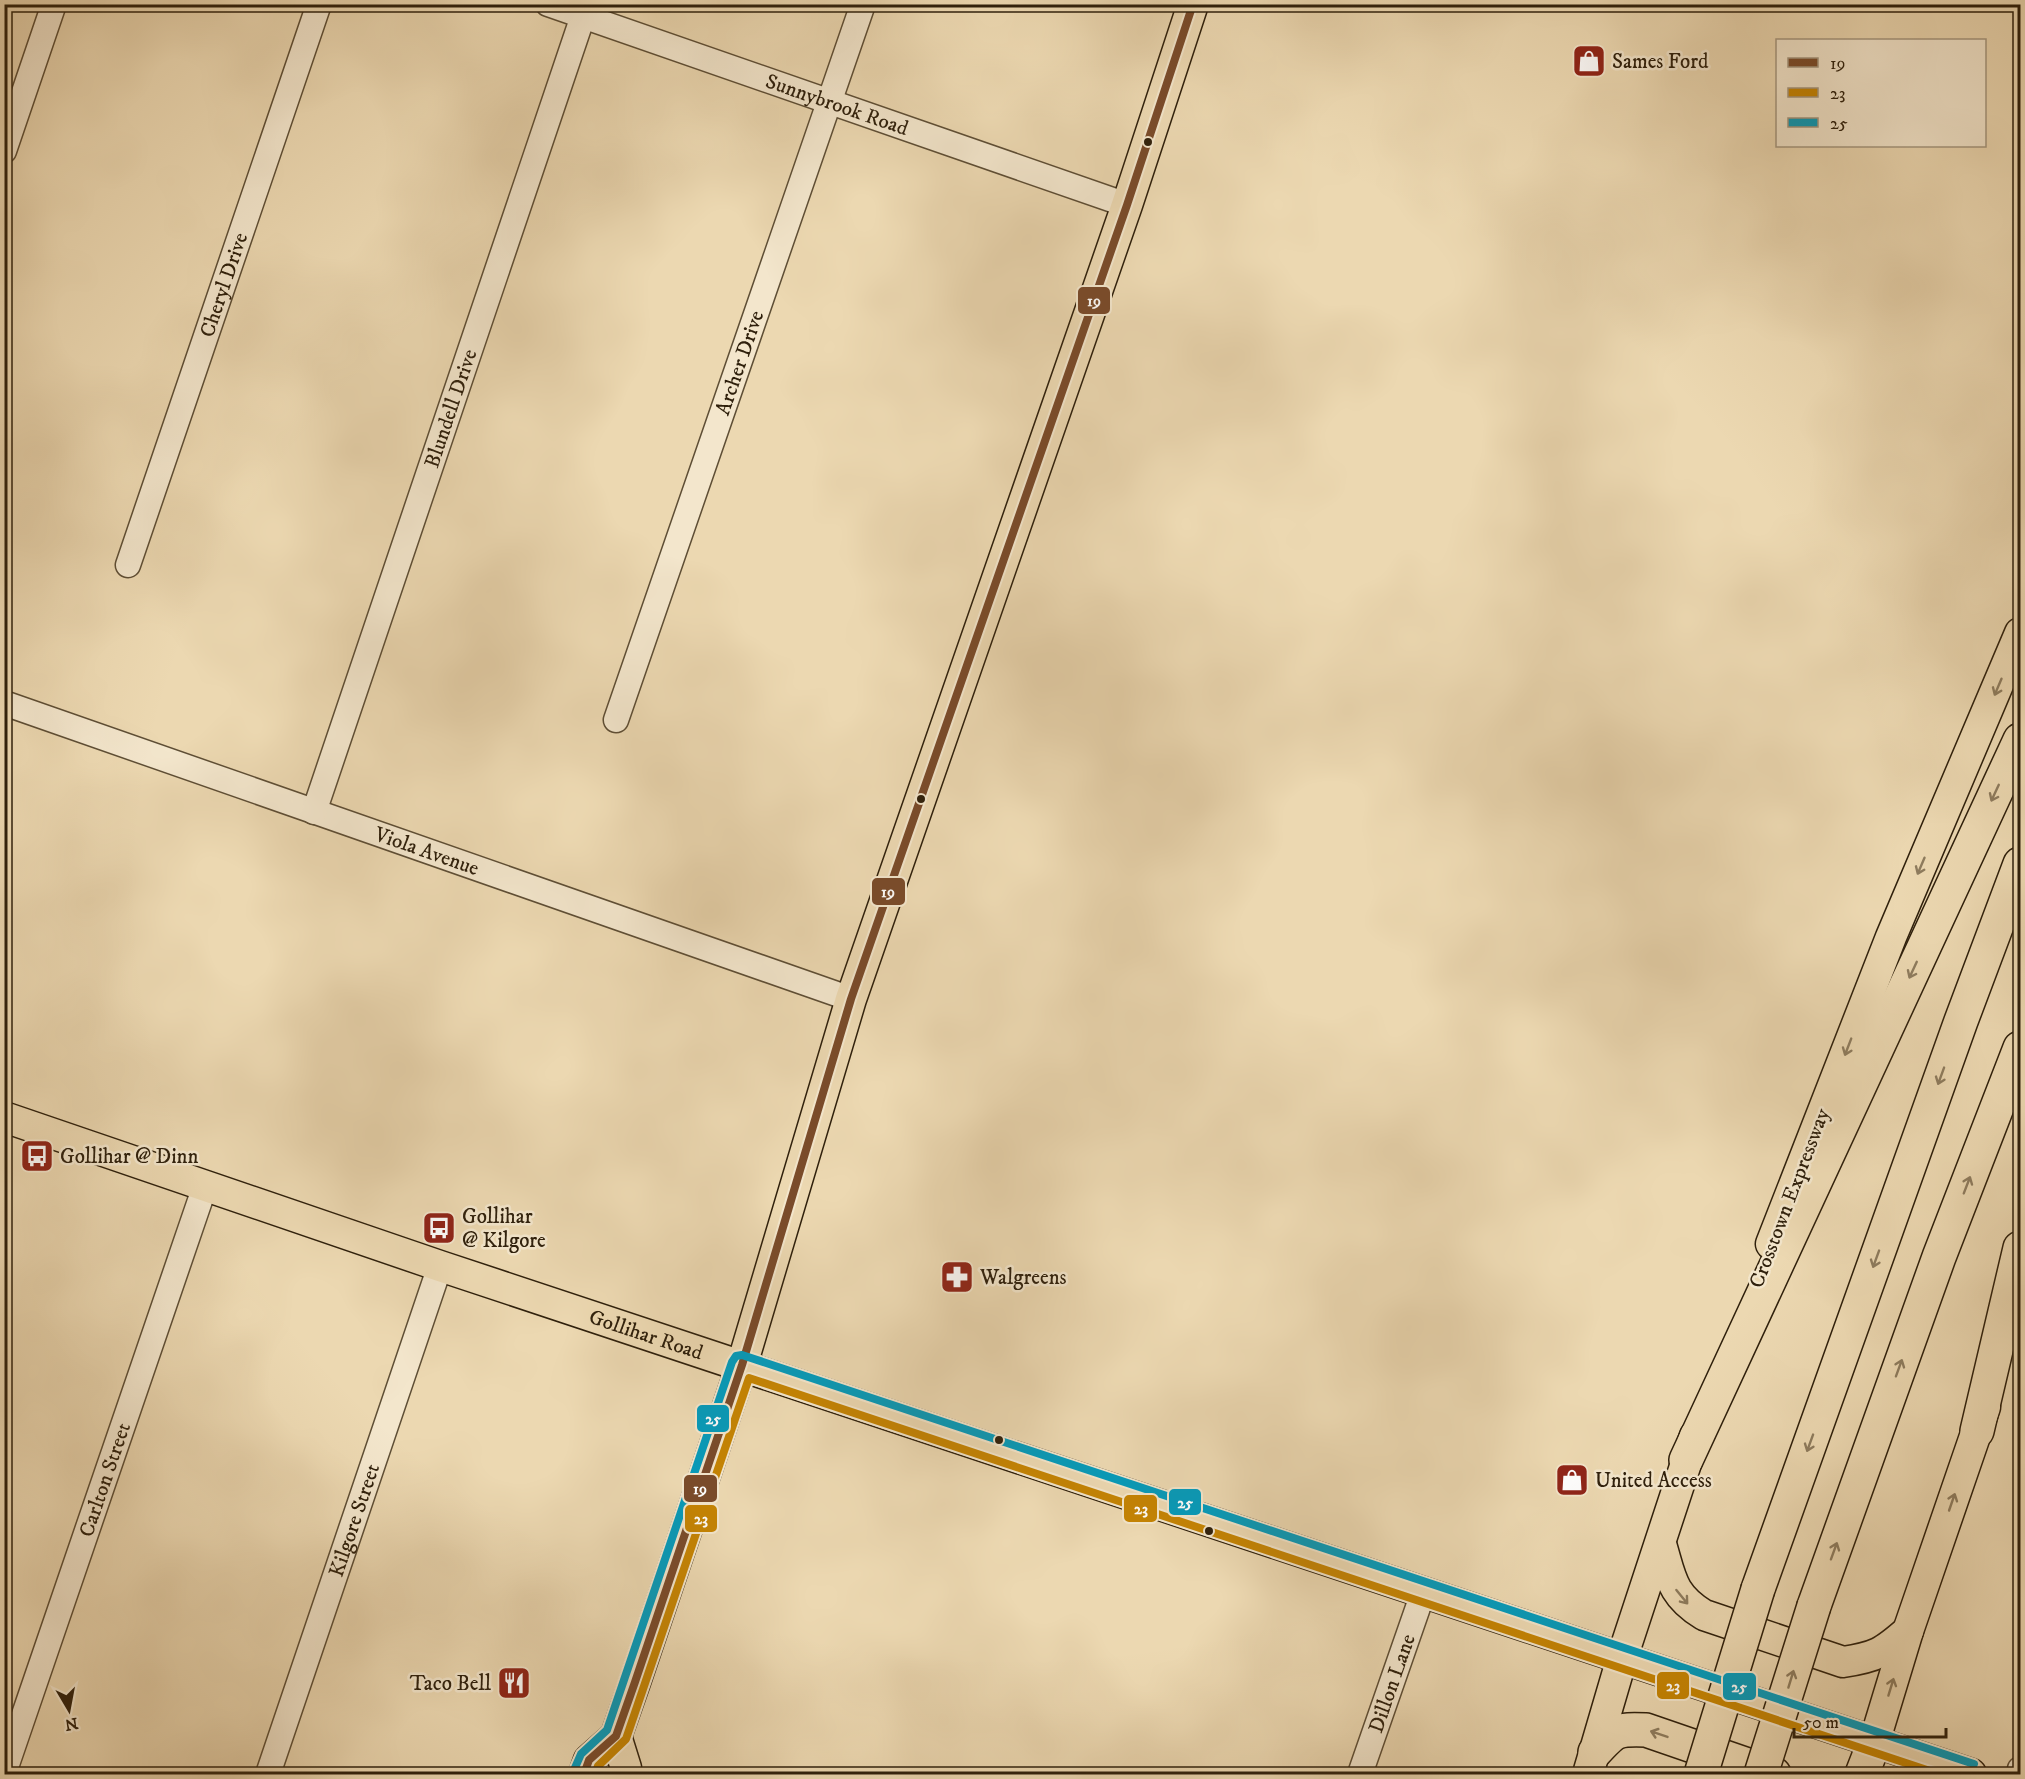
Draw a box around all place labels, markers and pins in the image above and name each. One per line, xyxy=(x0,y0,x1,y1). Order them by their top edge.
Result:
shop icon: Sames Ford xyxy=(1571,43,1607,79)
place label: Sames Ford xyxy=(1612,49,1709,75)
unlabelled marker xyxy=(1142,136,1154,148)
unlabelled marker xyxy=(915,793,927,805)
bus stop icon: Gollihar @ Dinn xyxy=(19,1138,55,1174)
place label: Gollihar @ Dinn xyxy=(60,1144,199,1170)
place label: Gollihar @ Kilgore xyxy=(462,1204,546,1254)
bus stop icon: Gollihar @ Kilgore xyxy=(421,1210,457,1246)
pharmacy icon: Walgreens xyxy=(939,1259,975,1295)
place label: Walgreens xyxy=(979,1265,1067,1291)
unlabelled marker xyxy=(993,1434,1005,1446)
shop icon: United Access xyxy=(1554,1462,1590,1498)
place label: United Access xyxy=(1595,1468,1712,1494)
unlabelled marker xyxy=(1203,1525,1215,1537)
restaurant icon: Taco Bell xyxy=(496,1665,532,1701)
place label: Taco Bell xyxy=(410,1671,492,1697)

